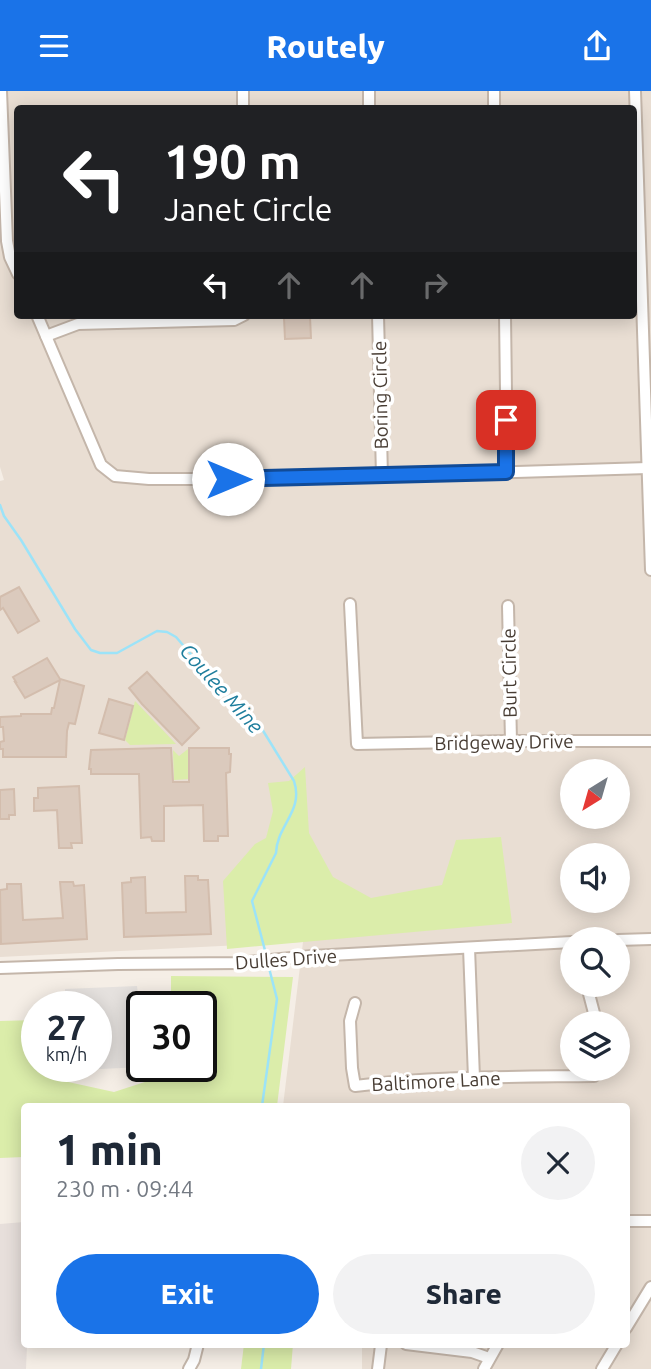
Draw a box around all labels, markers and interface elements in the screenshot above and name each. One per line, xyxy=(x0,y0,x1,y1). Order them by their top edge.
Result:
icon: menu xyxy=(35,27,73,65)
icon: share xyxy=(578,27,616,65)
text: Routely xyxy=(266,28,385,64)
icon: left xyxy=(49,133,140,224)
text: 190 m xyxy=(164,133,301,188)
text: Janet Circle xyxy=(164,191,332,227)
icon: left xyxy=(197,266,235,304)
icon: ahead xyxy=(270,266,308,304)
icon: ahead xyxy=(343,266,381,304)
icon: right xyxy=(416,266,454,304)
street label: Boring Circle xyxy=(368,340,392,450)
pin xyxy=(476,390,536,450)
icon: arrive xyxy=(487,401,525,439)
position arrow xyxy=(191,442,265,516)
street label: Burt Circle xyxy=(497,628,521,718)
water label: Coulee Mine xyxy=(175,638,269,738)
street label: Bridgeway Drive xyxy=(434,730,574,754)
north arrow xyxy=(560,759,630,829)
map controls xyxy=(560,759,630,1081)
button: sound xyxy=(560,843,630,913)
button: search xyxy=(560,927,630,997)
street label: Dulles Drive xyxy=(234,944,338,974)
speed limit sign: 30 xyxy=(126,991,217,1082)
text: 27 xyxy=(47,1007,86,1047)
button: layers xyxy=(560,1011,630,1081)
text: km/h xyxy=(46,1044,87,1064)
street label: Baltimore Lane xyxy=(371,1067,501,1095)
text: 1 min xyxy=(56,1126,163,1173)
button: close xyxy=(521,1126,595,1200)
text: 230 m · 09:44 xyxy=(56,1176,194,1201)
button: Exit xyxy=(56,1254,319,1334)
button: Share xyxy=(333,1254,595,1334)

